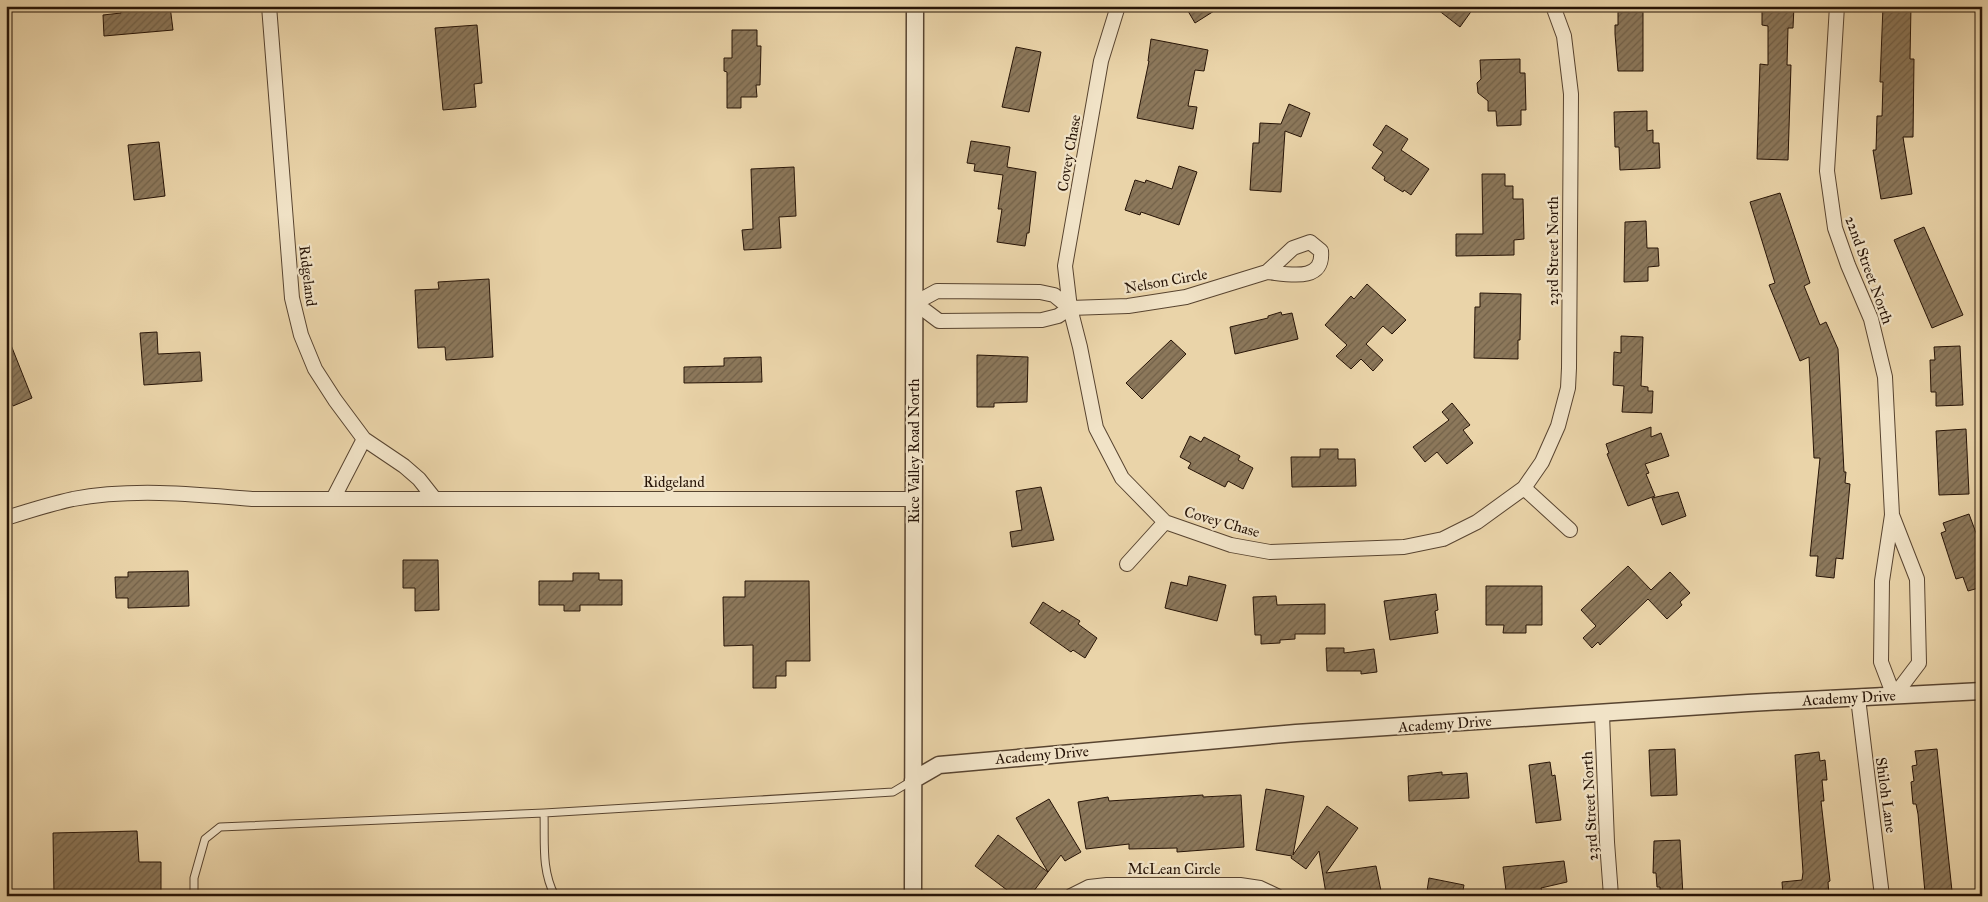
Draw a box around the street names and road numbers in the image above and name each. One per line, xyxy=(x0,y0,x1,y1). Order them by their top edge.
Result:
street label: Covey Chase xyxy=(1053,113,1085,193)
street label: 23rd Street North xyxy=(1544,196,1562,306)
street label: 22nd Street North xyxy=(1841,214,1897,327)
street label: Ridgeland xyxy=(295,244,321,308)
street label: Nelson Circle xyxy=(1123,265,1209,297)
street label: Rice Valley Road North xyxy=(905,378,923,524)
street label: Ridgeland xyxy=(643,473,705,491)
street label: Covey Chase xyxy=(1182,503,1262,541)
street label: Academy Drive xyxy=(1801,687,1896,709)
street label: Academy Drive xyxy=(1397,712,1492,736)
street label: Academy Drive xyxy=(994,742,1089,768)
street label: 23rd Street North xyxy=(1578,750,1602,861)
street label: Shiloh Lane xyxy=(1872,756,1900,834)
street label: McLean Circle xyxy=(1127,860,1221,878)

